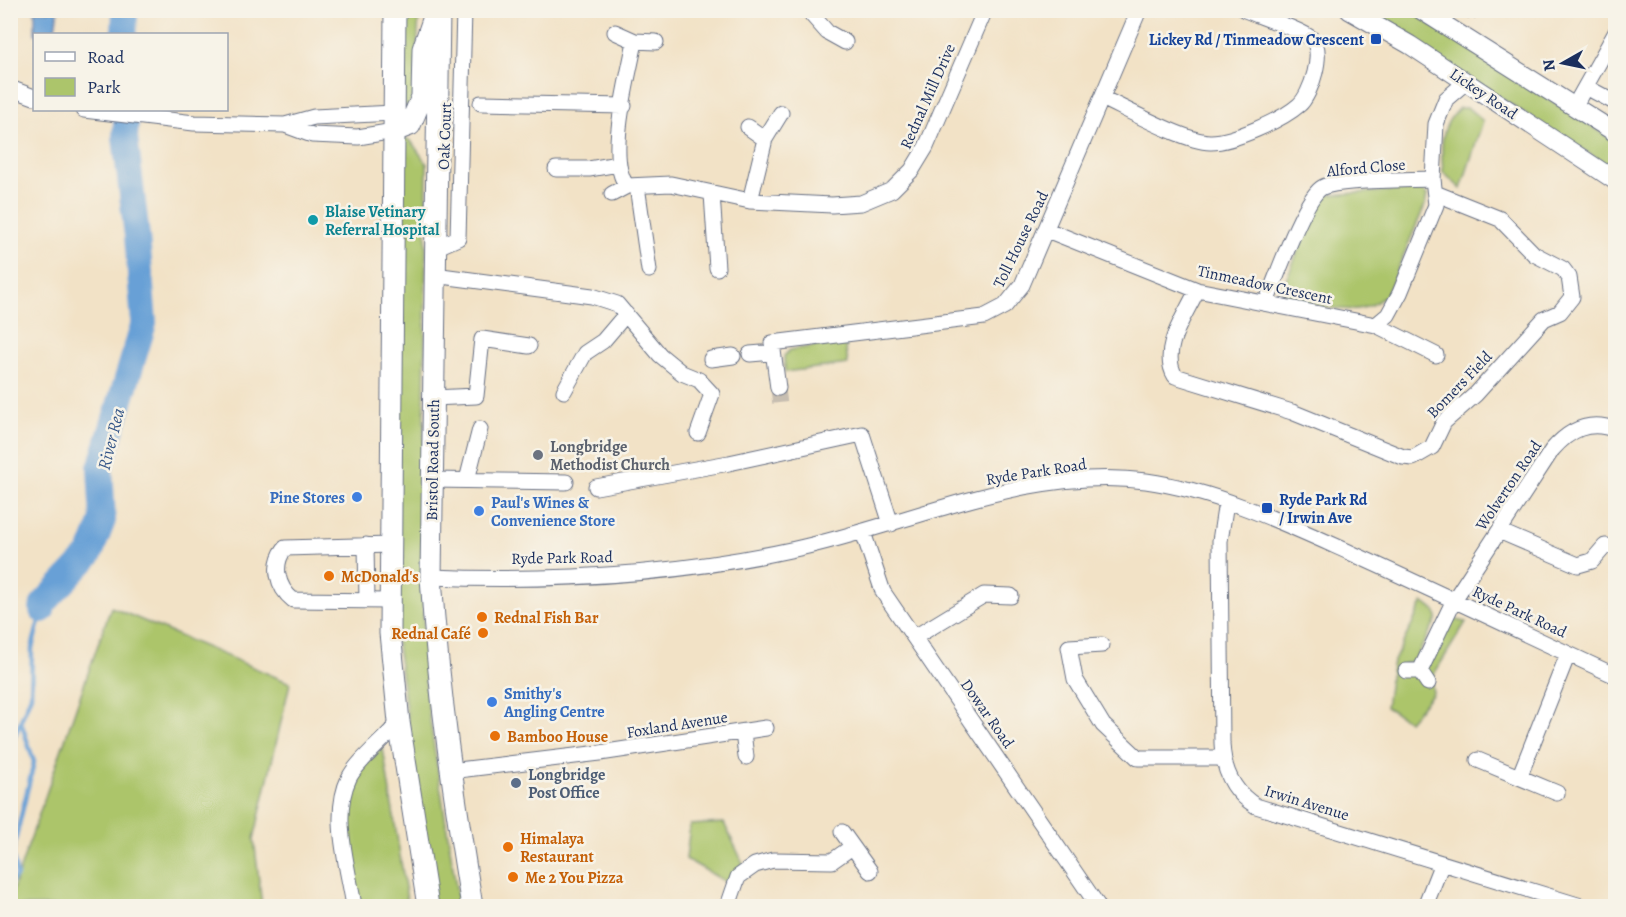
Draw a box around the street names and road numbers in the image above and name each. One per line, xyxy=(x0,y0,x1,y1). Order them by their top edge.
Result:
street label: Rednal Mill Drive xyxy=(895,40,961,153)
street label: Lickey Road xyxy=(1445,63,1522,125)
street label: Oak Court xyxy=(433,102,457,170)
street label: Alford Close xyxy=(1325,154,1406,182)
street label: Toll House Road xyxy=(988,187,1054,292)
street label: Tinmeadow Crescent xyxy=(1195,260,1334,310)
street label: Bomers Field xyxy=(1422,346,1498,423)
street label: Bristol Road South xyxy=(421,398,445,521)
street label: Wolverton Road xyxy=(1470,436,1547,536)
street label: Ryde Park Road xyxy=(984,453,1089,491)
street label: Ryde Park Road xyxy=(511,546,613,570)
street label: Ryde Park Road xyxy=(1469,580,1571,644)
street label: Dowar Road xyxy=(955,674,1019,753)
street label: Foxland Avenue xyxy=(625,706,729,744)
street label: Irwin Avenue xyxy=(1262,780,1352,826)

